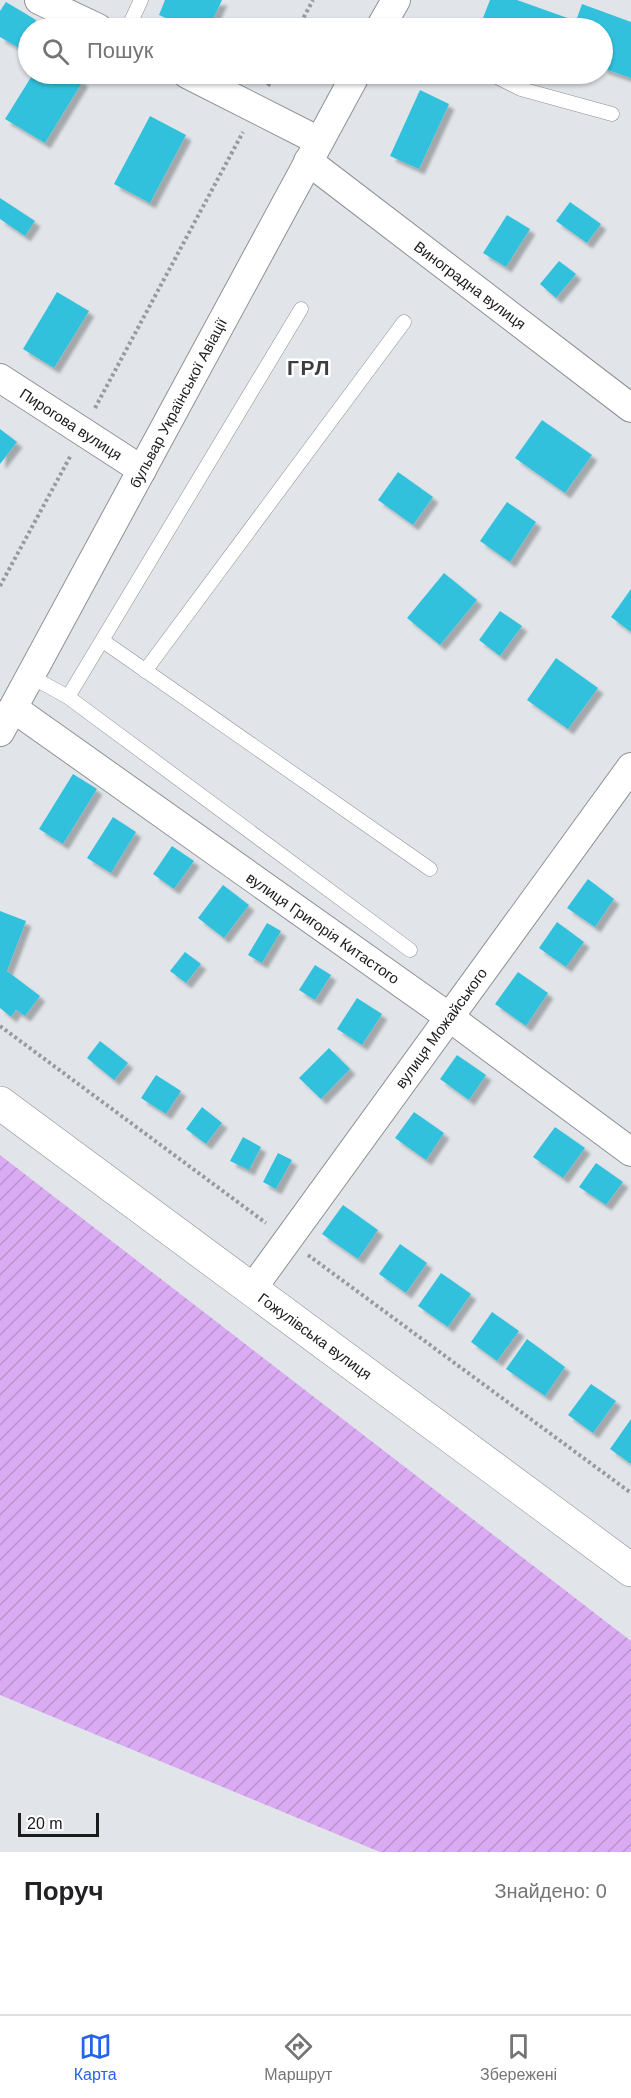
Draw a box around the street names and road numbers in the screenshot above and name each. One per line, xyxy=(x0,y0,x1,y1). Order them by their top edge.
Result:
street label: Виноградна вулиця xyxy=(411,237,529,333)
street label: бульвар Української Авіації xyxy=(126,315,230,491)
street label: Пирогова вулиця xyxy=(17,385,125,463)
street label: вулиця Григорія Китастого xyxy=(243,869,403,987)
street label: вулиця Можайського xyxy=(392,965,490,1091)
street label: Гожулівська вулиця xyxy=(255,1289,375,1383)

